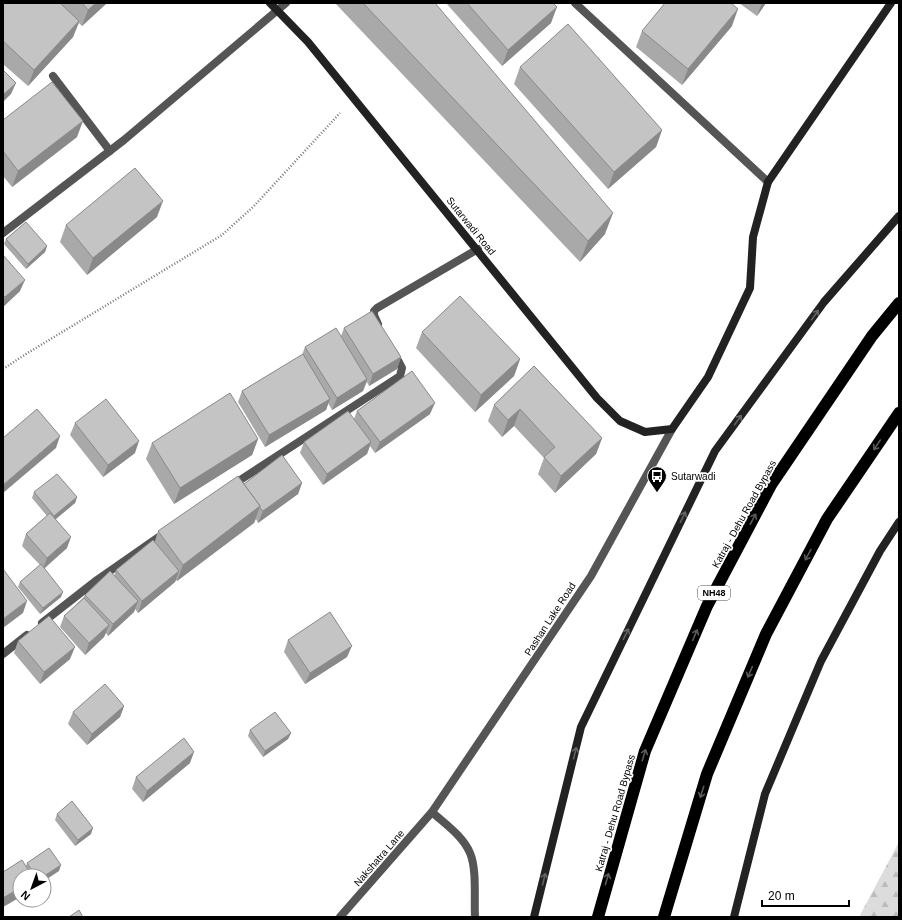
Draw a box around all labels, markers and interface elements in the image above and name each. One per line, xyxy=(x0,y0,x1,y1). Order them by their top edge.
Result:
street label: Sutarwadi Road xyxy=(444,195,498,257)
one-way arrow xyxy=(811,309,819,320)
one-way arrow xyxy=(734,414,742,425)
one-way arrow xyxy=(873,440,881,451)
street label: Katraj - Dehu Road Bypass xyxy=(710,458,778,570)
bus stop icon: Sutarwadi xyxy=(646,465,668,493)
place label: Sutarwadi xyxy=(671,471,715,482)
one-way arrow xyxy=(680,511,687,523)
one-way arrow xyxy=(750,513,758,525)
one-way arrow xyxy=(804,549,811,561)
street label: Pashan Lake Road xyxy=(522,580,578,658)
road number: NH48 xyxy=(698,586,730,600)
one-way arrow xyxy=(623,628,630,640)
one-way arrow xyxy=(691,629,699,641)
one-way arrow xyxy=(746,665,753,677)
one-way arrow xyxy=(571,747,579,760)
one-way arrow xyxy=(641,749,649,761)
street label: Katraj - Dehu Road Bypass xyxy=(593,753,637,873)
one-way arrow xyxy=(698,785,705,798)
street label: Nakshatra Lane xyxy=(352,827,407,888)
north arrow xyxy=(12,868,52,908)
one-way arrow xyxy=(540,873,548,886)
one-way arrow xyxy=(604,873,612,886)
scale bar xyxy=(762,882,849,908)
text: N xyxy=(18,888,32,903)
text: 20 m xyxy=(768,889,795,903)

